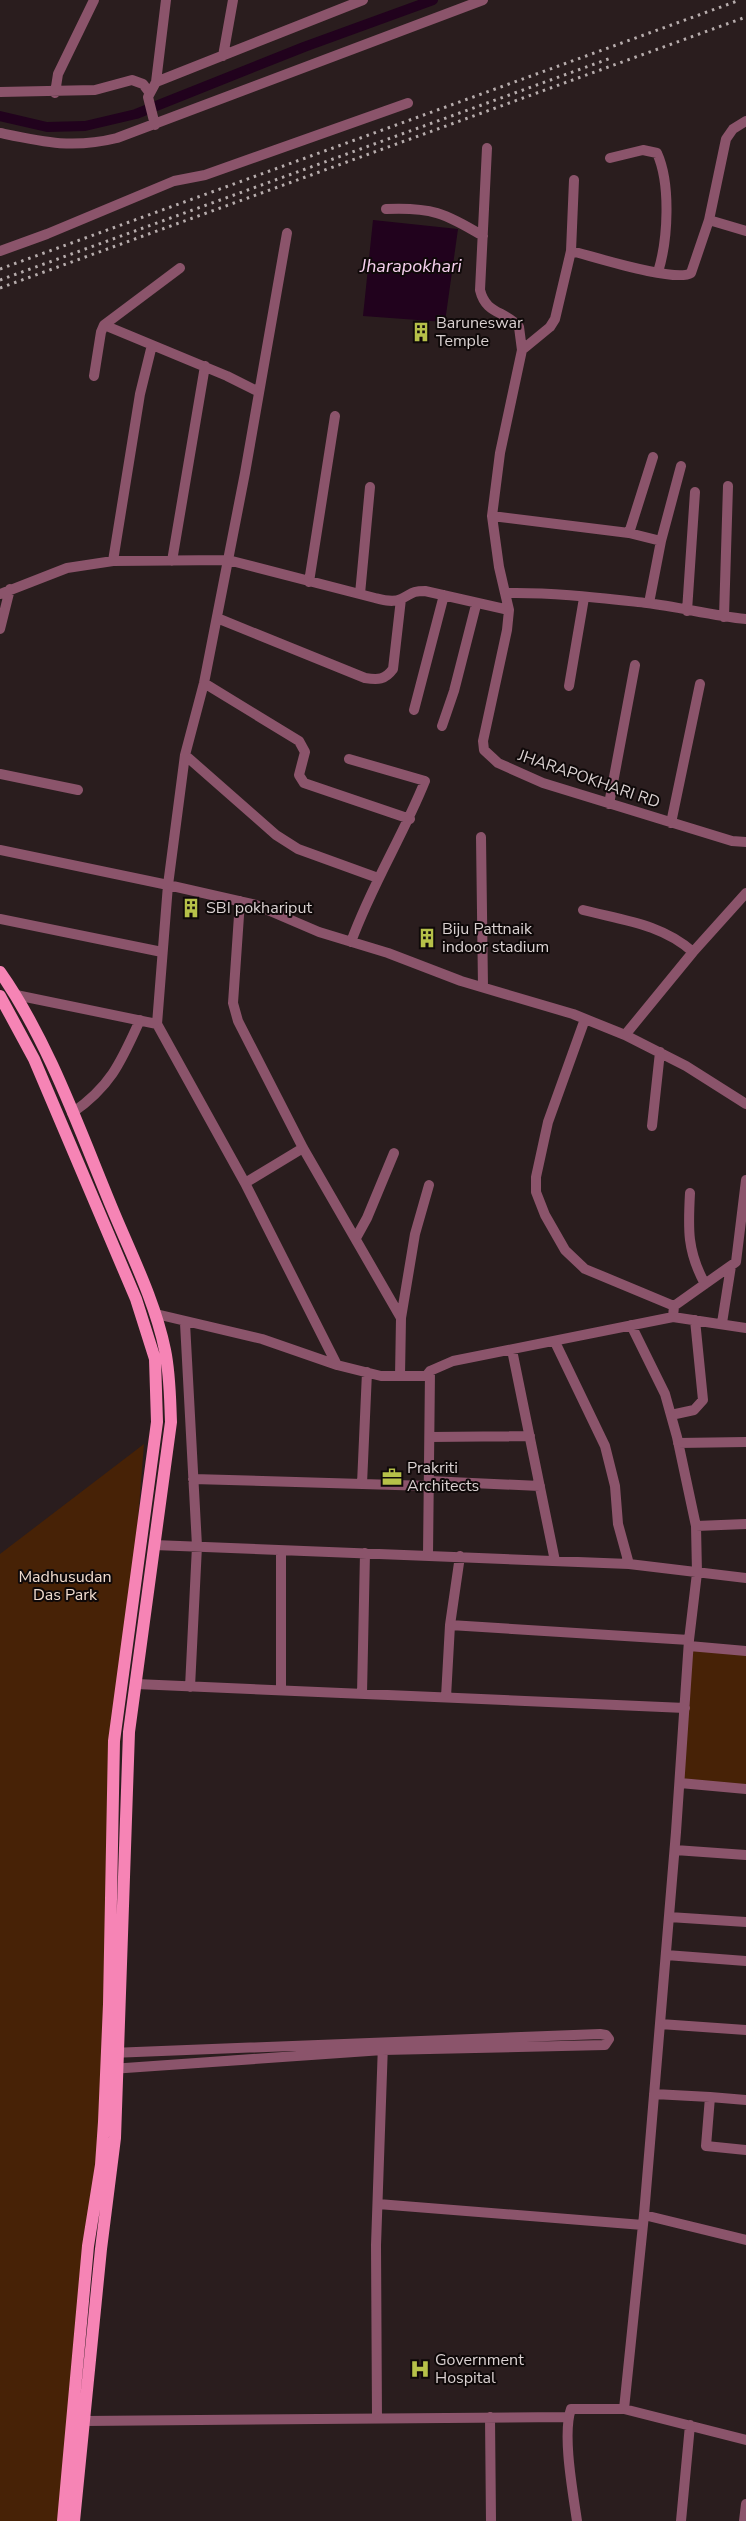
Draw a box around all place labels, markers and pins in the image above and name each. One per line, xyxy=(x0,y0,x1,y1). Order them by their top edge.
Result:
place label: Baruneswar Temple xyxy=(436,312,523,352)
building icon: Baruneswar Temple xyxy=(410,321,432,343)
building icon: SBI pokhariput xyxy=(180,897,202,919)
place label: SBI pokhariput xyxy=(206,897,312,919)
place label: Biju Pattnaik indoor stadium xyxy=(442,918,549,958)
building icon: Biju Pattnaik indoor stadium xyxy=(416,927,438,949)
place label: Prakriti Architects xyxy=(407,1457,479,1497)
office icon: Prakriti Architects xyxy=(381,1466,403,1488)
place label: Government Hospital xyxy=(435,2349,524,2389)
hospital icon: Government Hospital xyxy=(409,2358,431,2380)

